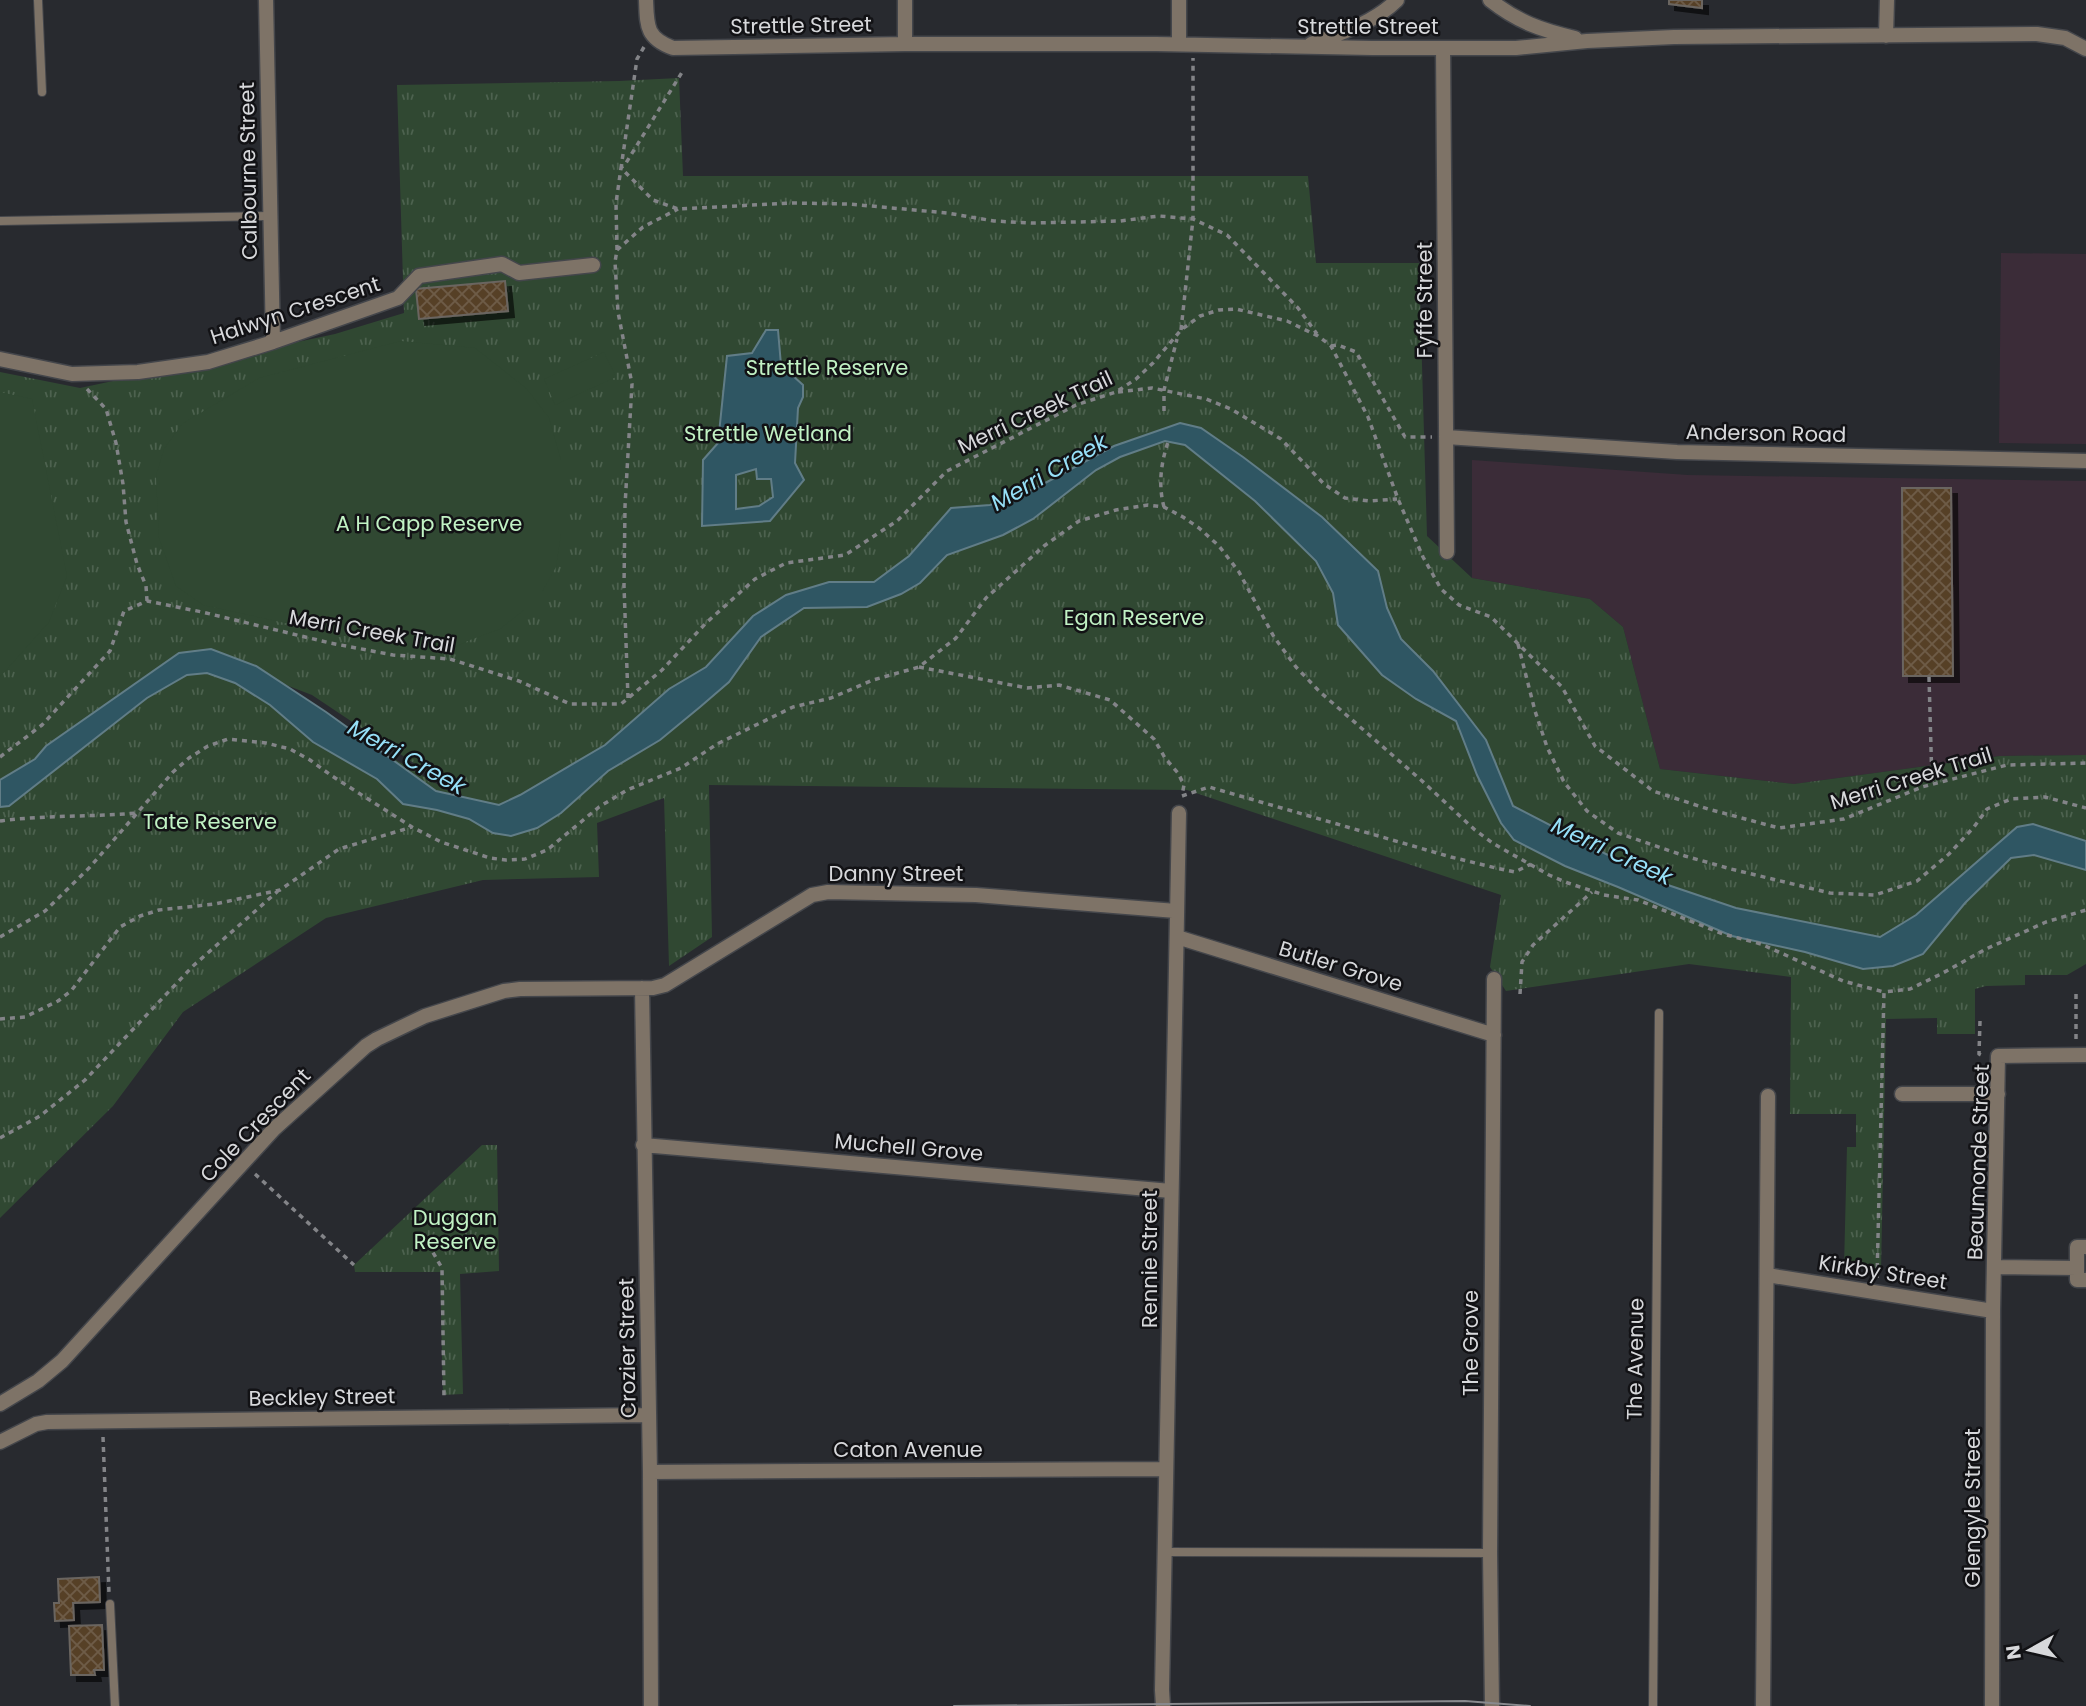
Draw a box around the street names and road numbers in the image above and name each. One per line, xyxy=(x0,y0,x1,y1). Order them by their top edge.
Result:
street label: Strettle Street xyxy=(730,9,872,41)
street label: Strettle Street xyxy=(1297,12,1439,41)
street label: Calbourne Street xyxy=(232,82,264,260)
street label: Fyffe Street xyxy=(1410,242,1439,358)
street label: Halwyn Crescent xyxy=(206,269,384,351)
street label: Merri Creek Trail xyxy=(953,363,1117,461)
street label: Anderson Road xyxy=(1685,417,1847,449)
street label: Merri Creek Trail xyxy=(287,602,457,660)
street label: Merri Creek Trail xyxy=(1827,740,1995,816)
street label: Danny Street xyxy=(829,859,963,888)
street label: Butler Grove xyxy=(1276,933,1406,999)
street label: Cole Crescent xyxy=(193,1062,317,1188)
street label: Beaumonde Street xyxy=(1960,1063,1996,1261)
street label: Muchell Grove xyxy=(833,1126,985,1168)
street label: Rennie Street xyxy=(1135,1190,1164,1328)
street label: Kirkby Street xyxy=(1817,1248,1949,1296)
street label: Crozier Street xyxy=(611,1278,643,1418)
street label: The Grove xyxy=(1456,1290,1485,1396)
street label: The Avenue xyxy=(1619,1298,1651,1420)
street label: Beckley Street xyxy=(248,1381,396,1413)
street label: Glengyle Street xyxy=(1958,1428,1987,1588)
street label: Caton Avenue xyxy=(833,1435,983,1464)

